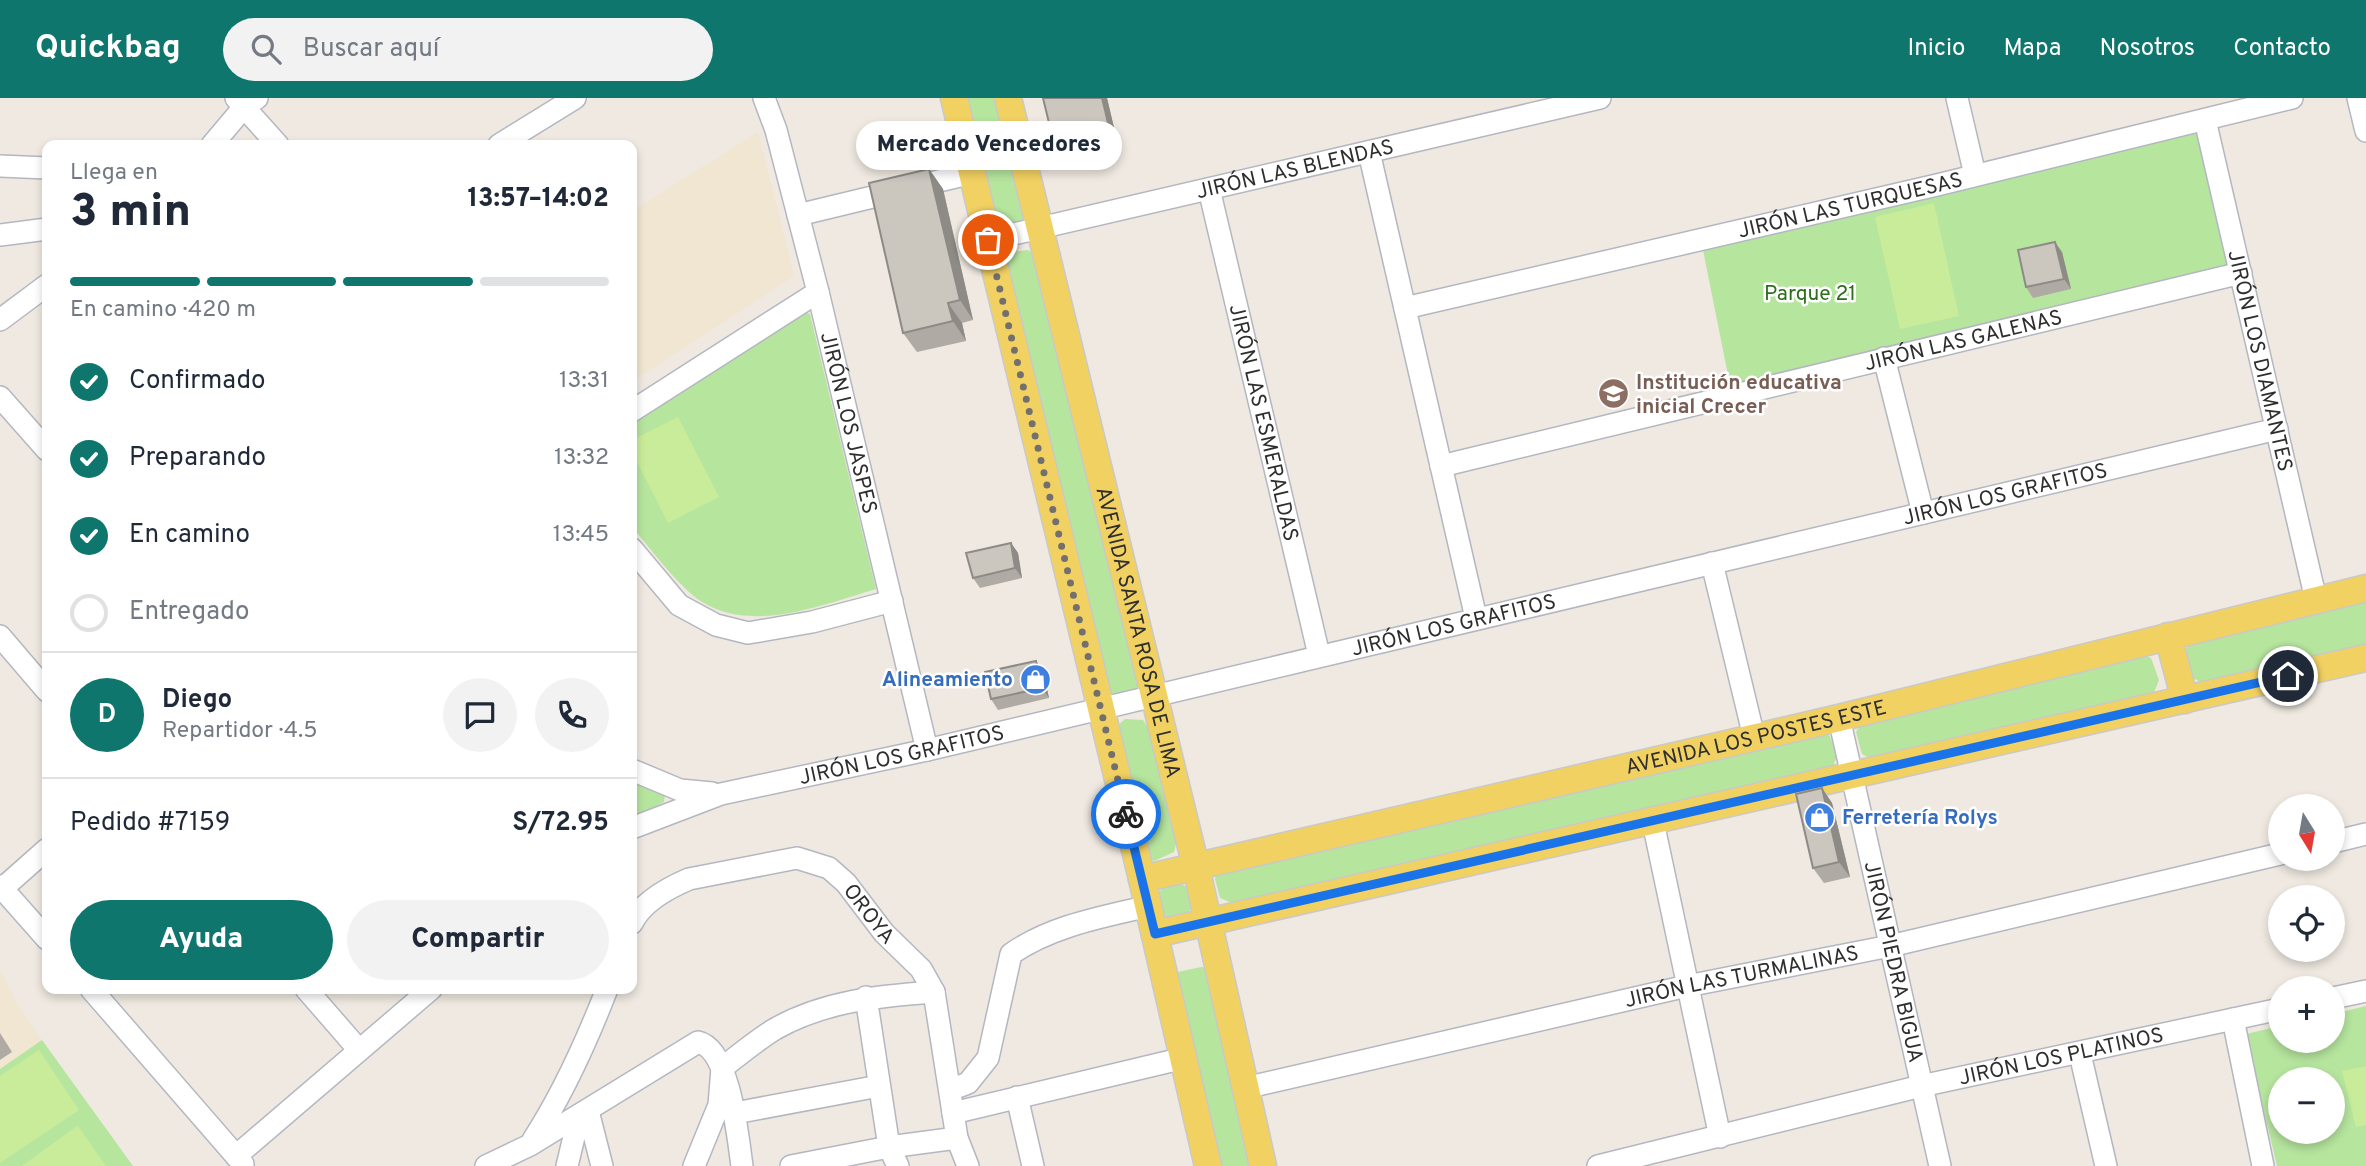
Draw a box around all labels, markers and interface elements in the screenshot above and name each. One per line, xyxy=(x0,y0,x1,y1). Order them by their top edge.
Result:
search box xyxy=(223,18,713,81)
text: Quickbag xyxy=(35,28,181,70)
icon: search xyxy=(247,30,285,68)
text: Buscar aquí xyxy=(303,33,439,66)
text: Inicio xyxy=(1908,34,1965,64)
text: Mapa xyxy=(2003,34,2062,64)
text: Nosotros xyxy=(2100,34,2195,64)
text: Contacto xyxy=(2233,34,2331,64)
callout: Mercado Vencedores xyxy=(855,121,1121,170)
text: Mercado Vencedores xyxy=(877,131,1101,160)
street label: JIRÓN LAS BLENDAS xyxy=(1194,134,1397,206)
text: Llega en xyxy=(70,159,158,188)
street label: JIRÓN LAS TURQUESAS xyxy=(1736,167,1966,246)
text: 13:57–14:02 xyxy=(467,183,609,216)
text: 3 min xyxy=(70,184,191,243)
pin xyxy=(958,210,1018,270)
icon: bag xyxy=(969,221,1007,259)
street label: JIRÓN LOS DIAMANTES xyxy=(2221,248,2298,474)
park label: Parque 21 xyxy=(1764,281,1856,308)
text: En camino · 420 m xyxy=(70,296,256,325)
street label: JIRÓN LAS ESMERALDAS xyxy=(1222,302,1304,544)
street label: JIRÓN LAS GALENAS xyxy=(1862,305,2065,378)
street label: JIRÓN LOS JASPES xyxy=(813,330,882,517)
icon: check xyxy=(70,363,108,401)
text: Confirmado xyxy=(129,365,266,398)
text: 13:31 xyxy=(559,367,609,396)
place label: Institución educativa inicial Crecer xyxy=(1636,370,1842,421)
school or university icon: Institución educativa inicial Crecer xyxy=(1596,377,1630,411)
icon: check xyxy=(70,440,108,478)
text: Preparando xyxy=(129,442,266,475)
text: 13:32 xyxy=(554,444,609,473)
street label: JIRÓN LOS GRAFITOS xyxy=(1900,458,2110,532)
street label: AVENIDA SANTA ROSA DE LIMA xyxy=(1089,484,1186,781)
icon: check xyxy=(70,517,108,555)
text: En camino xyxy=(129,519,250,552)
text: 13:45 xyxy=(553,521,609,550)
street label: JIRÓN LOS GRAFITOS xyxy=(1349,589,1559,664)
text: Entregado xyxy=(129,596,249,629)
pin xyxy=(2258,646,2318,706)
icon: home xyxy=(2269,657,2307,695)
shop icon: Alineamiento xyxy=(1019,662,1053,696)
place label: Alineamiento xyxy=(882,667,1013,694)
button: chat xyxy=(443,678,517,752)
button: phone xyxy=(535,678,609,752)
text: Diego xyxy=(162,684,232,717)
street label: AVENIDA LOS POSTES ESTE xyxy=(1623,695,1889,782)
text: D xyxy=(98,699,116,732)
text: Repartidor · 4.5 xyxy=(162,717,318,746)
street label: JIRÓN LOS GRAFITOS xyxy=(797,720,1007,792)
courier xyxy=(1091,779,1161,849)
north arrow xyxy=(2268,794,2345,872)
map controls xyxy=(2268,794,2345,1144)
icon: bike xyxy=(1107,795,1145,833)
shop icon: Ferretería Rolys xyxy=(1802,800,1836,834)
place label: Ferretería Rolys xyxy=(1842,805,1998,832)
text: Pedido #7159 xyxy=(70,807,230,840)
text: S/72.95 xyxy=(512,807,609,840)
street label: JIRÓN PIEDRA BIGUA xyxy=(1857,859,1928,1066)
street label: OROYA xyxy=(836,879,900,951)
button: locate xyxy=(2268,885,2345,962)
button: Ayuda xyxy=(70,900,333,980)
button: Compartir xyxy=(347,900,609,980)
street label: JIRÓN LAS TURMALINAS xyxy=(1622,940,1861,1015)
button: + xyxy=(2268,976,2345,1053)
street label: JIRÓN LOS PLATINOS xyxy=(1956,1022,2166,1093)
button: − xyxy=(2268,1067,2345,1144)

